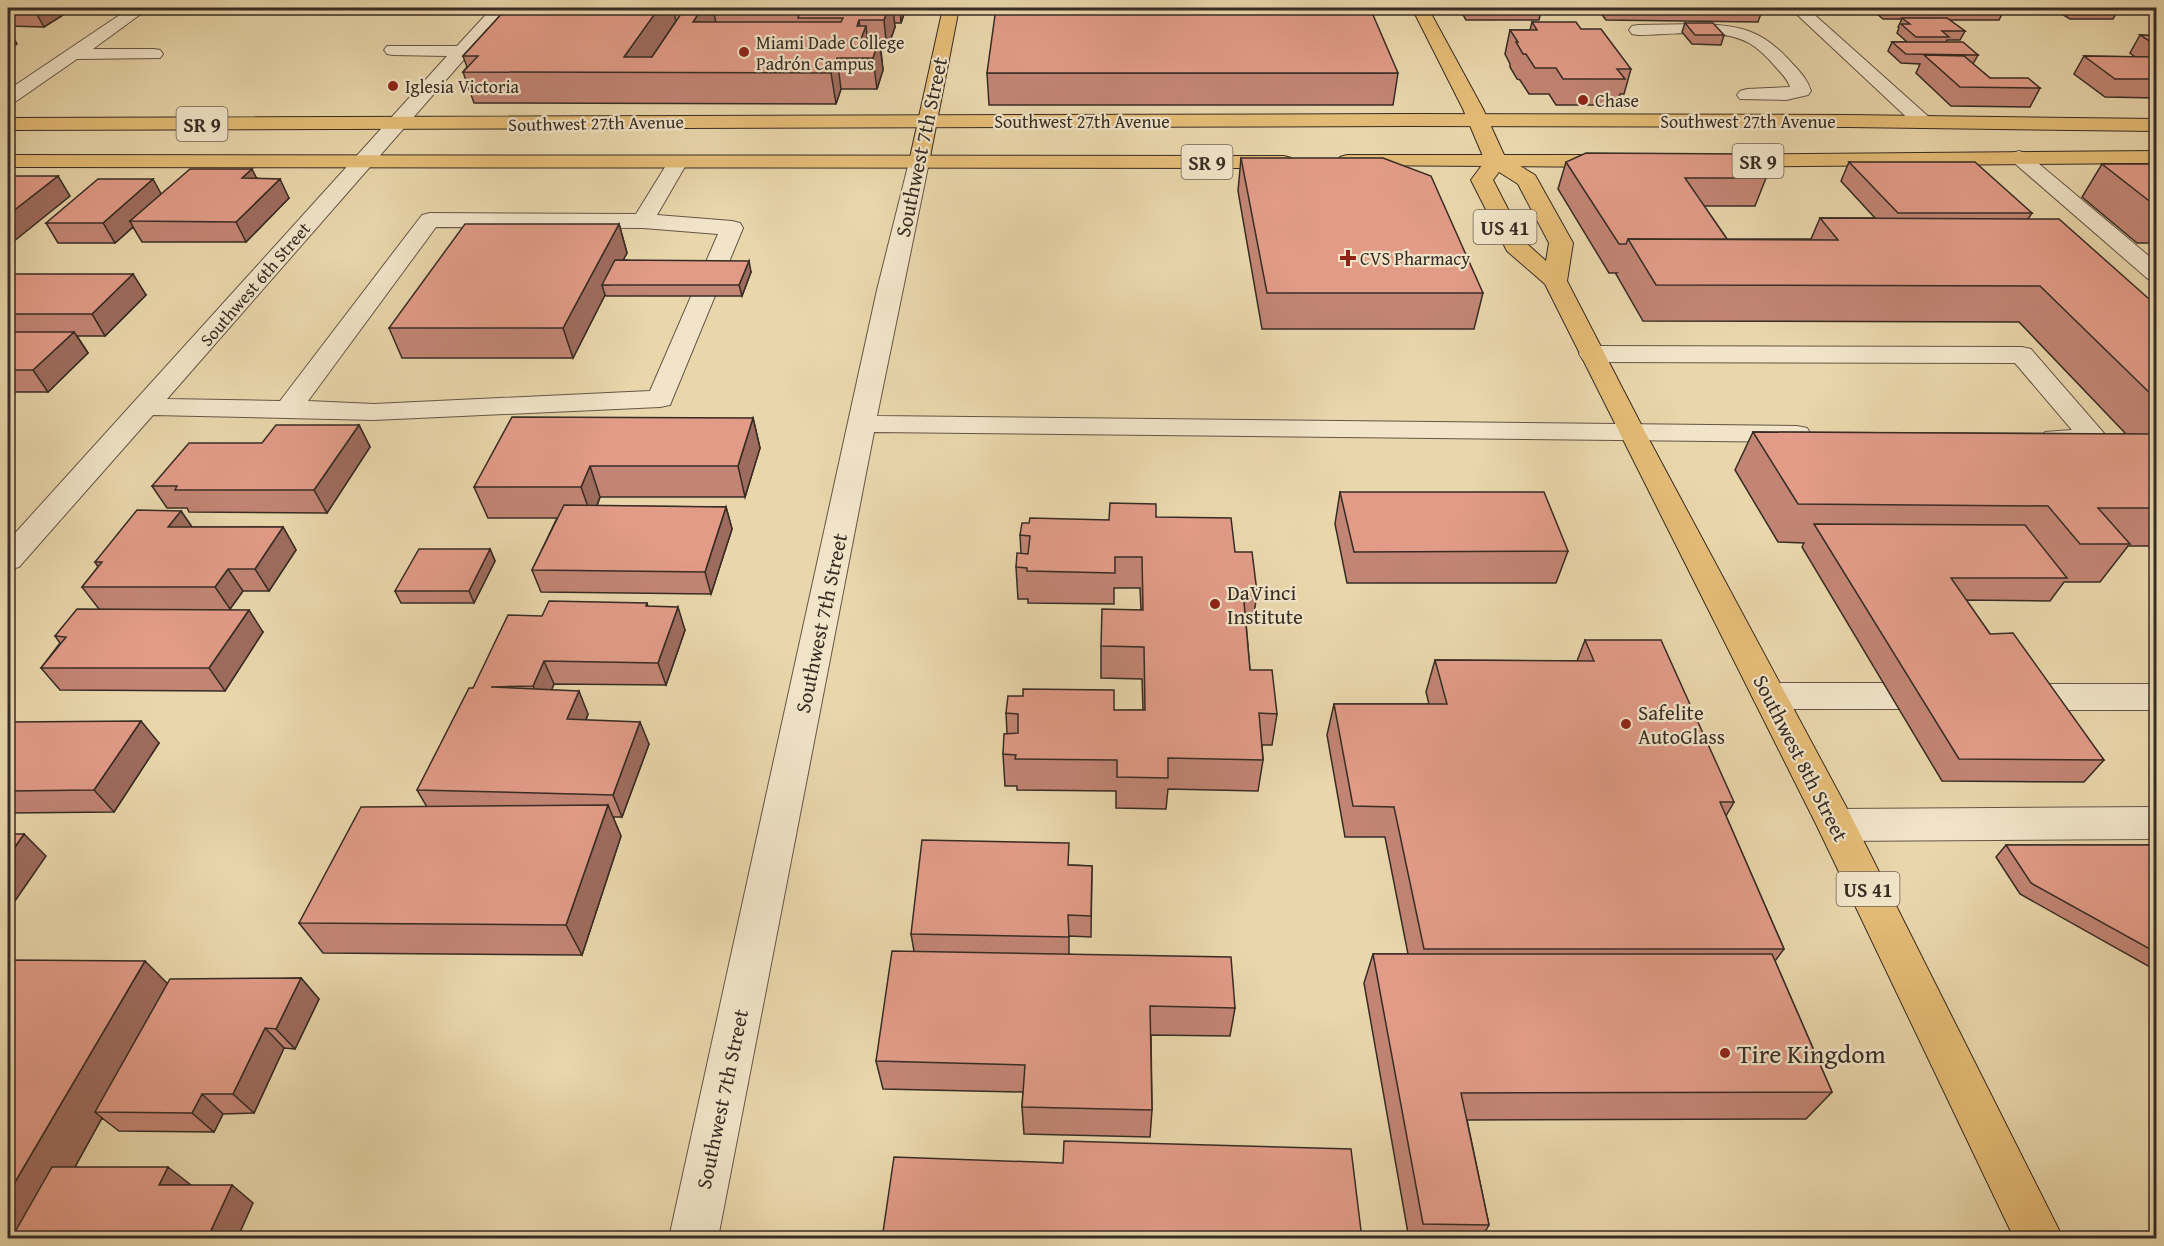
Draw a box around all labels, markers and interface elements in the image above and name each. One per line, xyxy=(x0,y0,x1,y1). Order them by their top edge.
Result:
place label: Miami Dade College Padrón Campus xyxy=(756,29,904,77)
marker: Miami Dade College Padrón Campus xyxy=(737,45,751,59)
street label: Southwest 7th Street xyxy=(887,54,955,240)
place label: Iglesia Victoria xyxy=(405,73,519,100)
marker: Iglesia Victoria xyxy=(386,79,400,93)
place label: Chase xyxy=(1595,87,1639,114)
marker: Chase xyxy=(1576,93,1590,107)
road number: SR 9 xyxy=(176,107,228,141)
street label: Southwest 27th Avenue xyxy=(508,108,684,138)
street label: Southwest 27th Avenue xyxy=(994,108,1170,135)
street label: Southwest 27th Avenue xyxy=(1660,108,1836,135)
road number: SR 9 xyxy=(1732,144,1784,178)
road number: SR 9 xyxy=(1182,145,1232,179)
road number: US 41 xyxy=(1474,210,1537,244)
street label: Southwest 6th Street xyxy=(193,215,317,352)
place label: CVS Pharmacy xyxy=(1360,245,1470,272)
marker: CVS Pharmacy xyxy=(1341,251,1355,265)
street label: Southwest 7th Street xyxy=(787,530,855,716)
place label: DaVinci Institute xyxy=(1227,577,1303,632)
marker: DaVinci Institute xyxy=(1208,597,1222,611)
street label: Southwest 8th Street xyxy=(1746,669,1857,847)
place label: Safelite AutoGlass xyxy=(1638,697,1725,752)
marker: Safelite AutoGlass xyxy=(1619,717,1633,731)
road number: US 41 xyxy=(1836,872,1900,906)
street label: Southwest 7th Street xyxy=(688,1006,756,1192)
place label: Tire Kingdom xyxy=(1737,1034,1886,1073)
marker: Tire Kingdom xyxy=(1718,1046,1732,1060)

